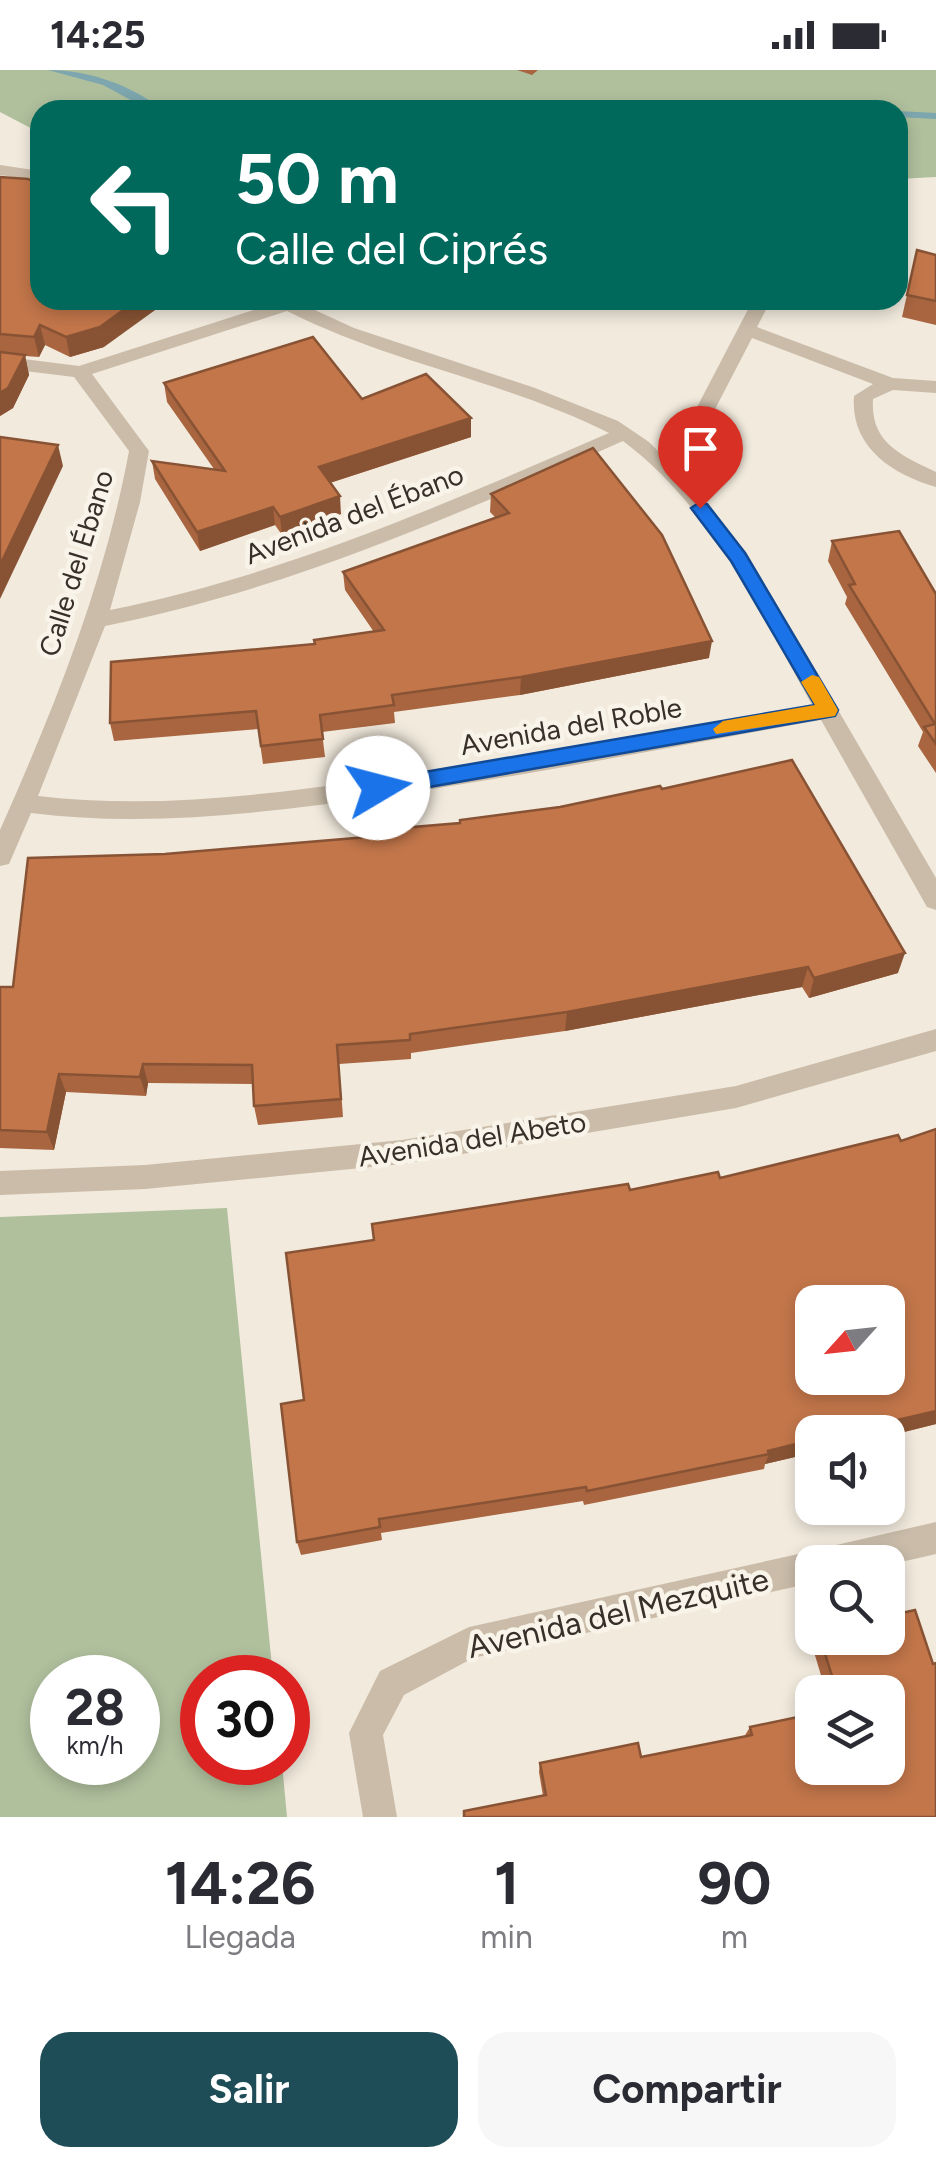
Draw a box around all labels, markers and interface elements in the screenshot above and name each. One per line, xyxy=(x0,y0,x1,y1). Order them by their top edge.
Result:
text: 14:25 xyxy=(50,12,146,58)
text: 50 m xyxy=(235,136,399,221)
icon: left xyxy=(70,140,200,270)
text: Calle del Ciprés xyxy=(235,221,548,275)
pin xyxy=(658,406,743,509)
icon: arrive xyxy=(673,421,728,476)
street label: Avenida del Ébano xyxy=(240,457,468,571)
street label: Calle del Ébano xyxy=(32,466,120,660)
street label: Avenida del Roble xyxy=(458,690,684,762)
position arrow xyxy=(326,736,430,840)
street label: Avenida del Abeto xyxy=(356,1104,588,1174)
north arrow xyxy=(795,1285,905,1395)
map controls xyxy=(795,1285,905,1785)
button: sound xyxy=(795,1415,905,1525)
button: search xyxy=(795,1545,905,1655)
street label: Avenida del Mezquite xyxy=(464,1560,772,1666)
speed limit sign: 30 xyxy=(180,1655,310,1785)
button: layers xyxy=(795,1675,905,1785)
text: 28 xyxy=(65,1677,125,1738)
text: km/h xyxy=(66,1730,124,1760)
text: 14:26 xyxy=(165,1847,316,1919)
text: 1 xyxy=(494,1847,519,1919)
text: 90 xyxy=(698,1847,771,1919)
text: Llegada xyxy=(185,1918,296,1956)
text: min xyxy=(480,1918,533,1956)
text: m xyxy=(721,1918,748,1956)
button: Salir xyxy=(40,2032,458,2147)
button: Compartir xyxy=(478,2032,896,2147)

